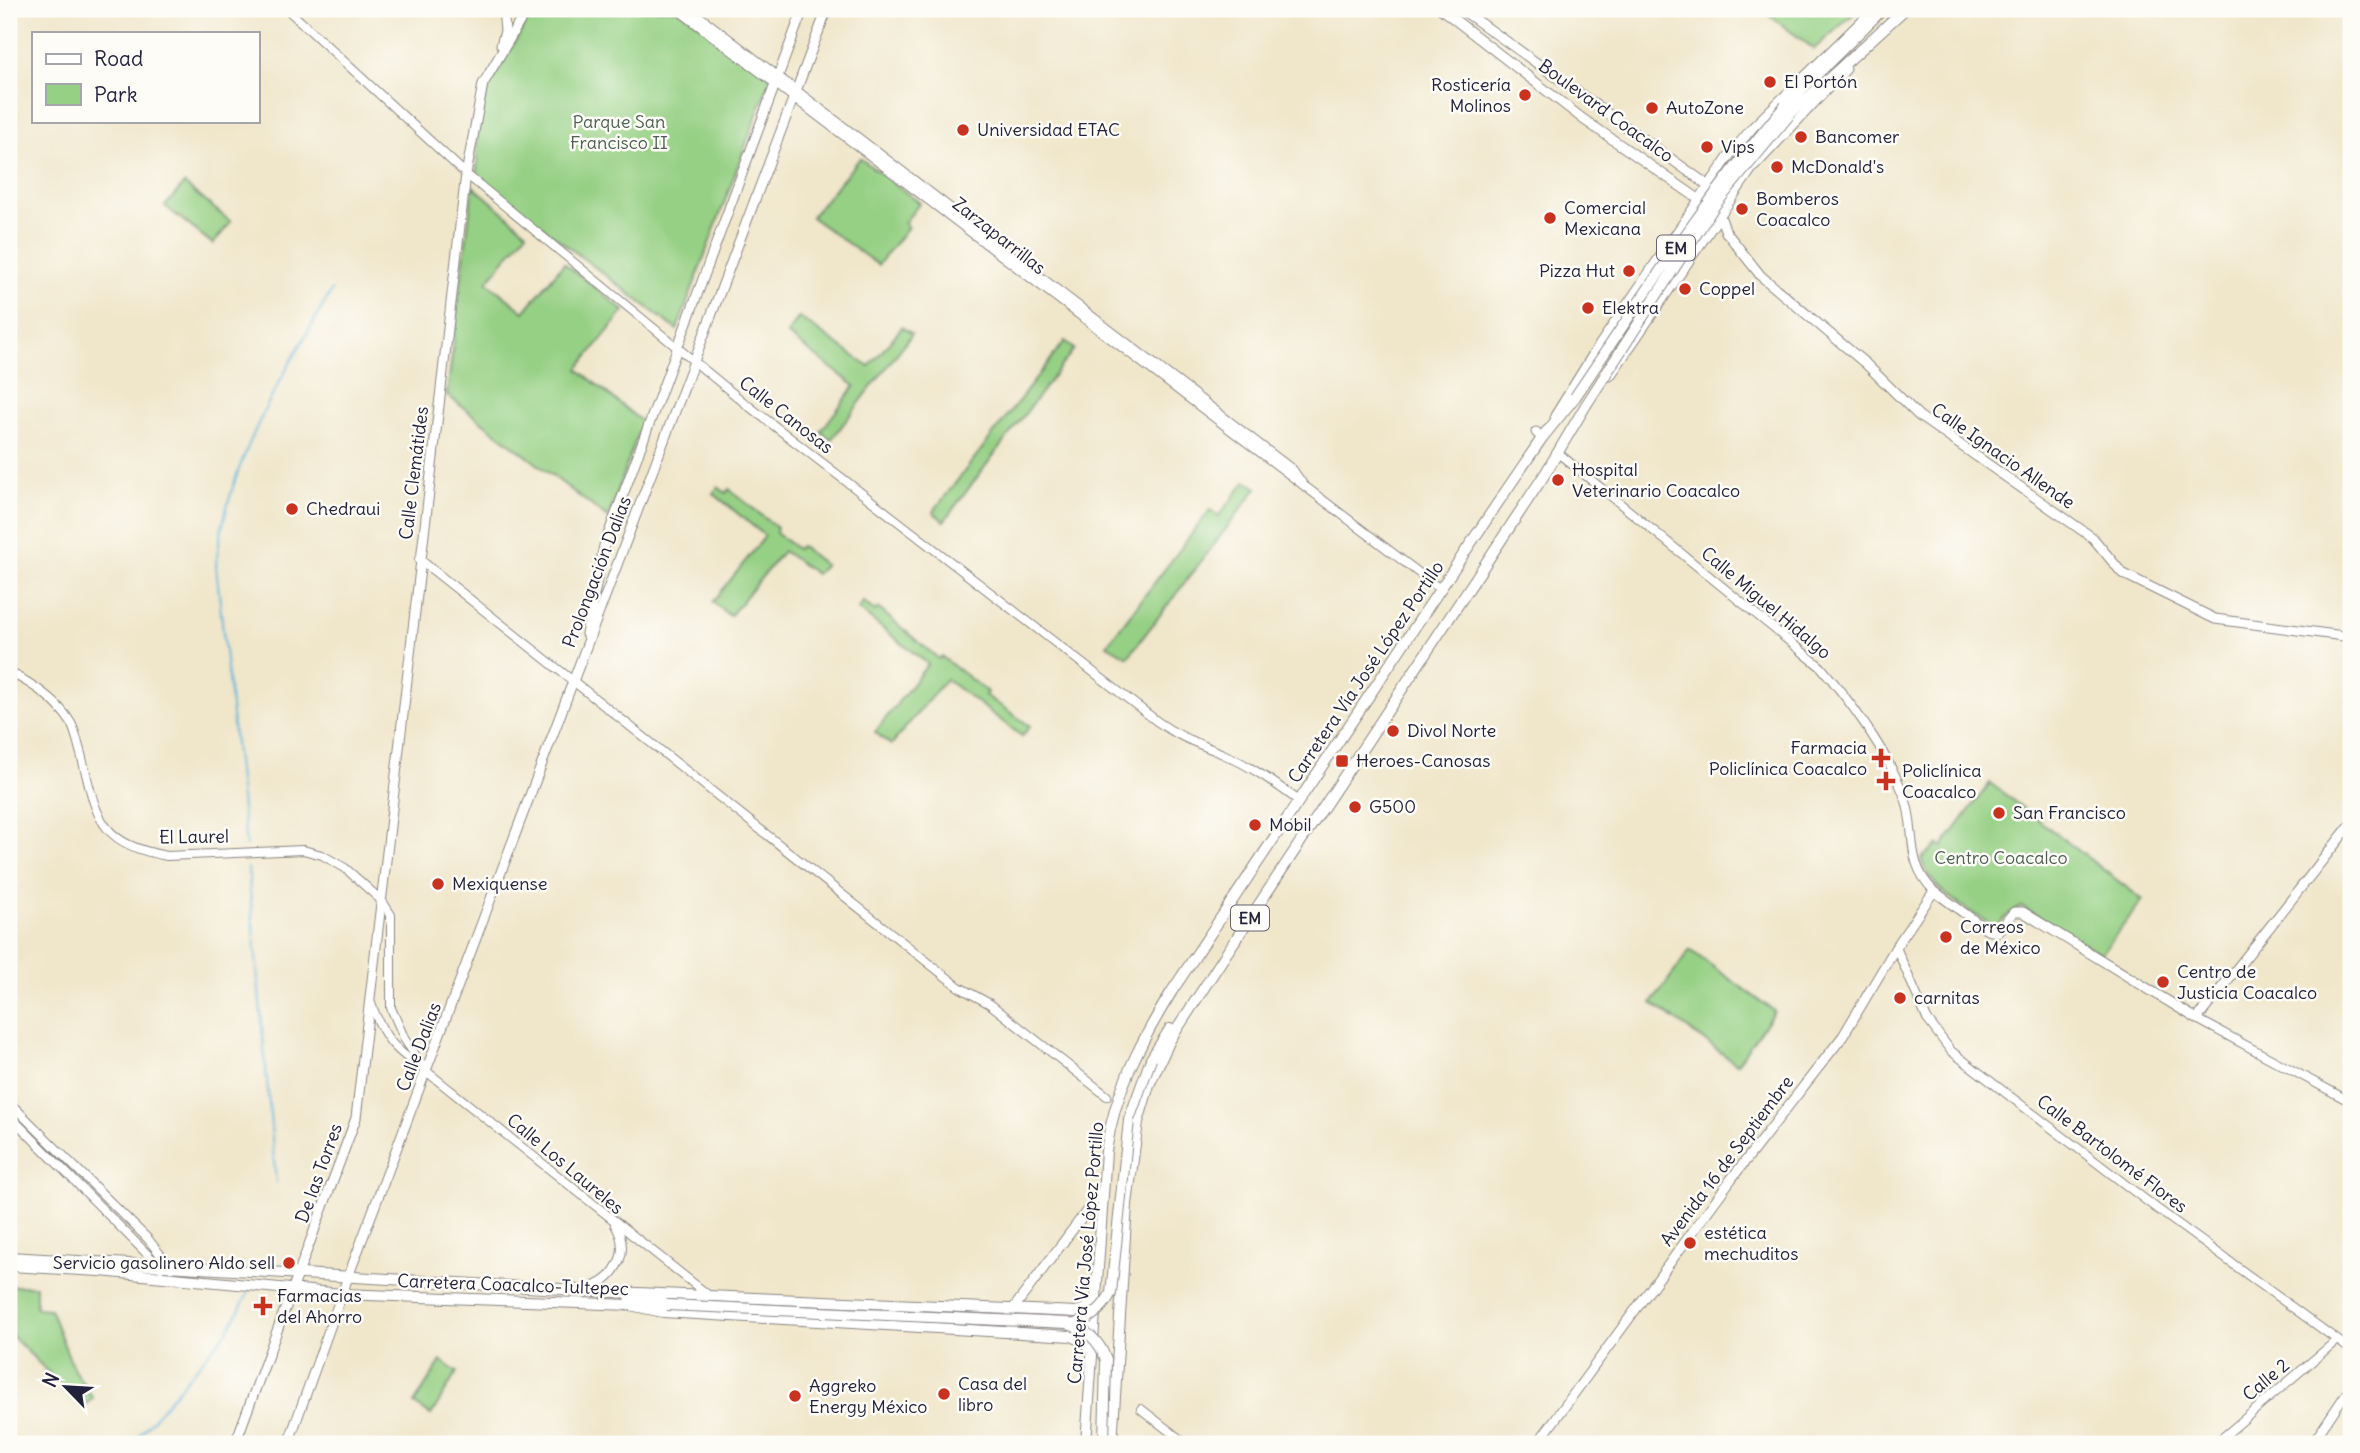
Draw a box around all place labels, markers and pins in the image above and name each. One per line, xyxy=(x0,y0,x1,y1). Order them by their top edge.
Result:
place label: El Portón xyxy=(1784,70,1857,93)
place label: Rosticería Molinos xyxy=(1431,73,1511,117)
marker: El Portón xyxy=(1762,74,1778,90)
marker: Rosticería Molinos xyxy=(1517,87,1533,103)
place label: AutoZone xyxy=(1666,96,1744,119)
marker: AutoZone xyxy=(1644,100,1660,116)
place label: Universidad ETAC xyxy=(977,118,1120,141)
marker: Universidad ETAC xyxy=(955,122,971,138)
place label: Bancomer xyxy=(1815,125,1900,148)
marker: Bancomer xyxy=(1793,129,1809,145)
place label: Vips xyxy=(1721,135,1755,158)
marker: Vips xyxy=(1699,139,1715,155)
place label: McDonald's xyxy=(1791,155,1884,178)
marker: McDonald's xyxy=(1769,159,1785,175)
place label: Bomberos Coacalco xyxy=(1756,187,1839,231)
place label: Comercial Mexicana xyxy=(1564,196,1646,240)
marker: Bomberos Coacalco xyxy=(1734,201,1750,217)
marker: Comercial Mexicana xyxy=(1542,210,1558,226)
place label: Pizza Hut xyxy=(1539,259,1615,282)
marker: Pizza Hut xyxy=(1621,263,1637,279)
place label: Coppel xyxy=(1699,277,1755,300)
marker: Coppel xyxy=(1677,281,1693,297)
place label: Elektra xyxy=(1602,296,1659,319)
marker: Elektra xyxy=(1580,300,1596,316)
place label: Hospital Veterinario Coacalco xyxy=(1572,458,1740,502)
marker: Hospital Veterinario Coacalco xyxy=(1550,472,1566,488)
place label: Chedraui xyxy=(306,497,380,520)
marker: Chedraui xyxy=(284,501,300,517)
place label: Divol Norte xyxy=(1407,719,1496,742)
marker: Divol Norte xyxy=(1385,723,1401,739)
place label: Farmacia Policlínica Coacalco xyxy=(1709,736,1867,780)
place label: Heroes-Canosas xyxy=(1356,749,1490,772)
marker: Farmacia Policlínica Coacalco xyxy=(1873,750,1889,766)
marker: Heroes-Canosas xyxy=(1334,753,1350,769)
place label: Policlínica Coacalco xyxy=(1902,759,1982,803)
marker: Policlínica Coacalco xyxy=(1876,771,1896,791)
place label: G500 xyxy=(1369,795,1416,818)
marker: G500 xyxy=(1347,799,1363,815)
place label: San Francisco xyxy=(2013,801,2126,824)
marker: San Francisco xyxy=(1991,805,2007,821)
place label: Mobil xyxy=(1269,813,1312,836)
marker: Mobil xyxy=(1247,817,1263,833)
place label: Mexiquense xyxy=(452,872,547,895)
marker: Mexiquense xyxy=(430,876,446,892)
place label: Correos de México xyxy=(1960,915,2041,959)
marker: Correos de México xyxy=(1938,929,1954,945)
place label: Centro de Justicia Coacalco xyxy=(2177,960,2317,1004)
marker: Centro de Justicia Coacalco xyxy=(2155,974,2171,990)
place label: carnitas xyxy=(1914,986,1980,1009)
marker: carnitas xyxy=(1892,990,1908,1006)
place label: estética mechuditos xyxy=(1704,1221,1798,1265)
marker: estética mechuditos xyxy=(1682,1235,1698,1251)
place label: Servicio gasolinero Aldo sell xyxy=(53,1251,275,1274)
marker: Servicio gasolinero Aldo sell xyxy=(281,1255,297,1271)
place label: Farmacias del Ahorro xyxy=(277,1284,362,1328)
marker: Farmacias del Ahorro xyxy=(255,1298,271,1314)
place label: Casa del libro xyxy=(958,1372,1027,1416)
place label: Aggreko Energy México xyxy=(809,1374,927,1418)
marker: Casa del libro xyxy=(936,1386,952,1402)
marker: Aggreko Energy México xyxy=(787,1388,803,1404)

